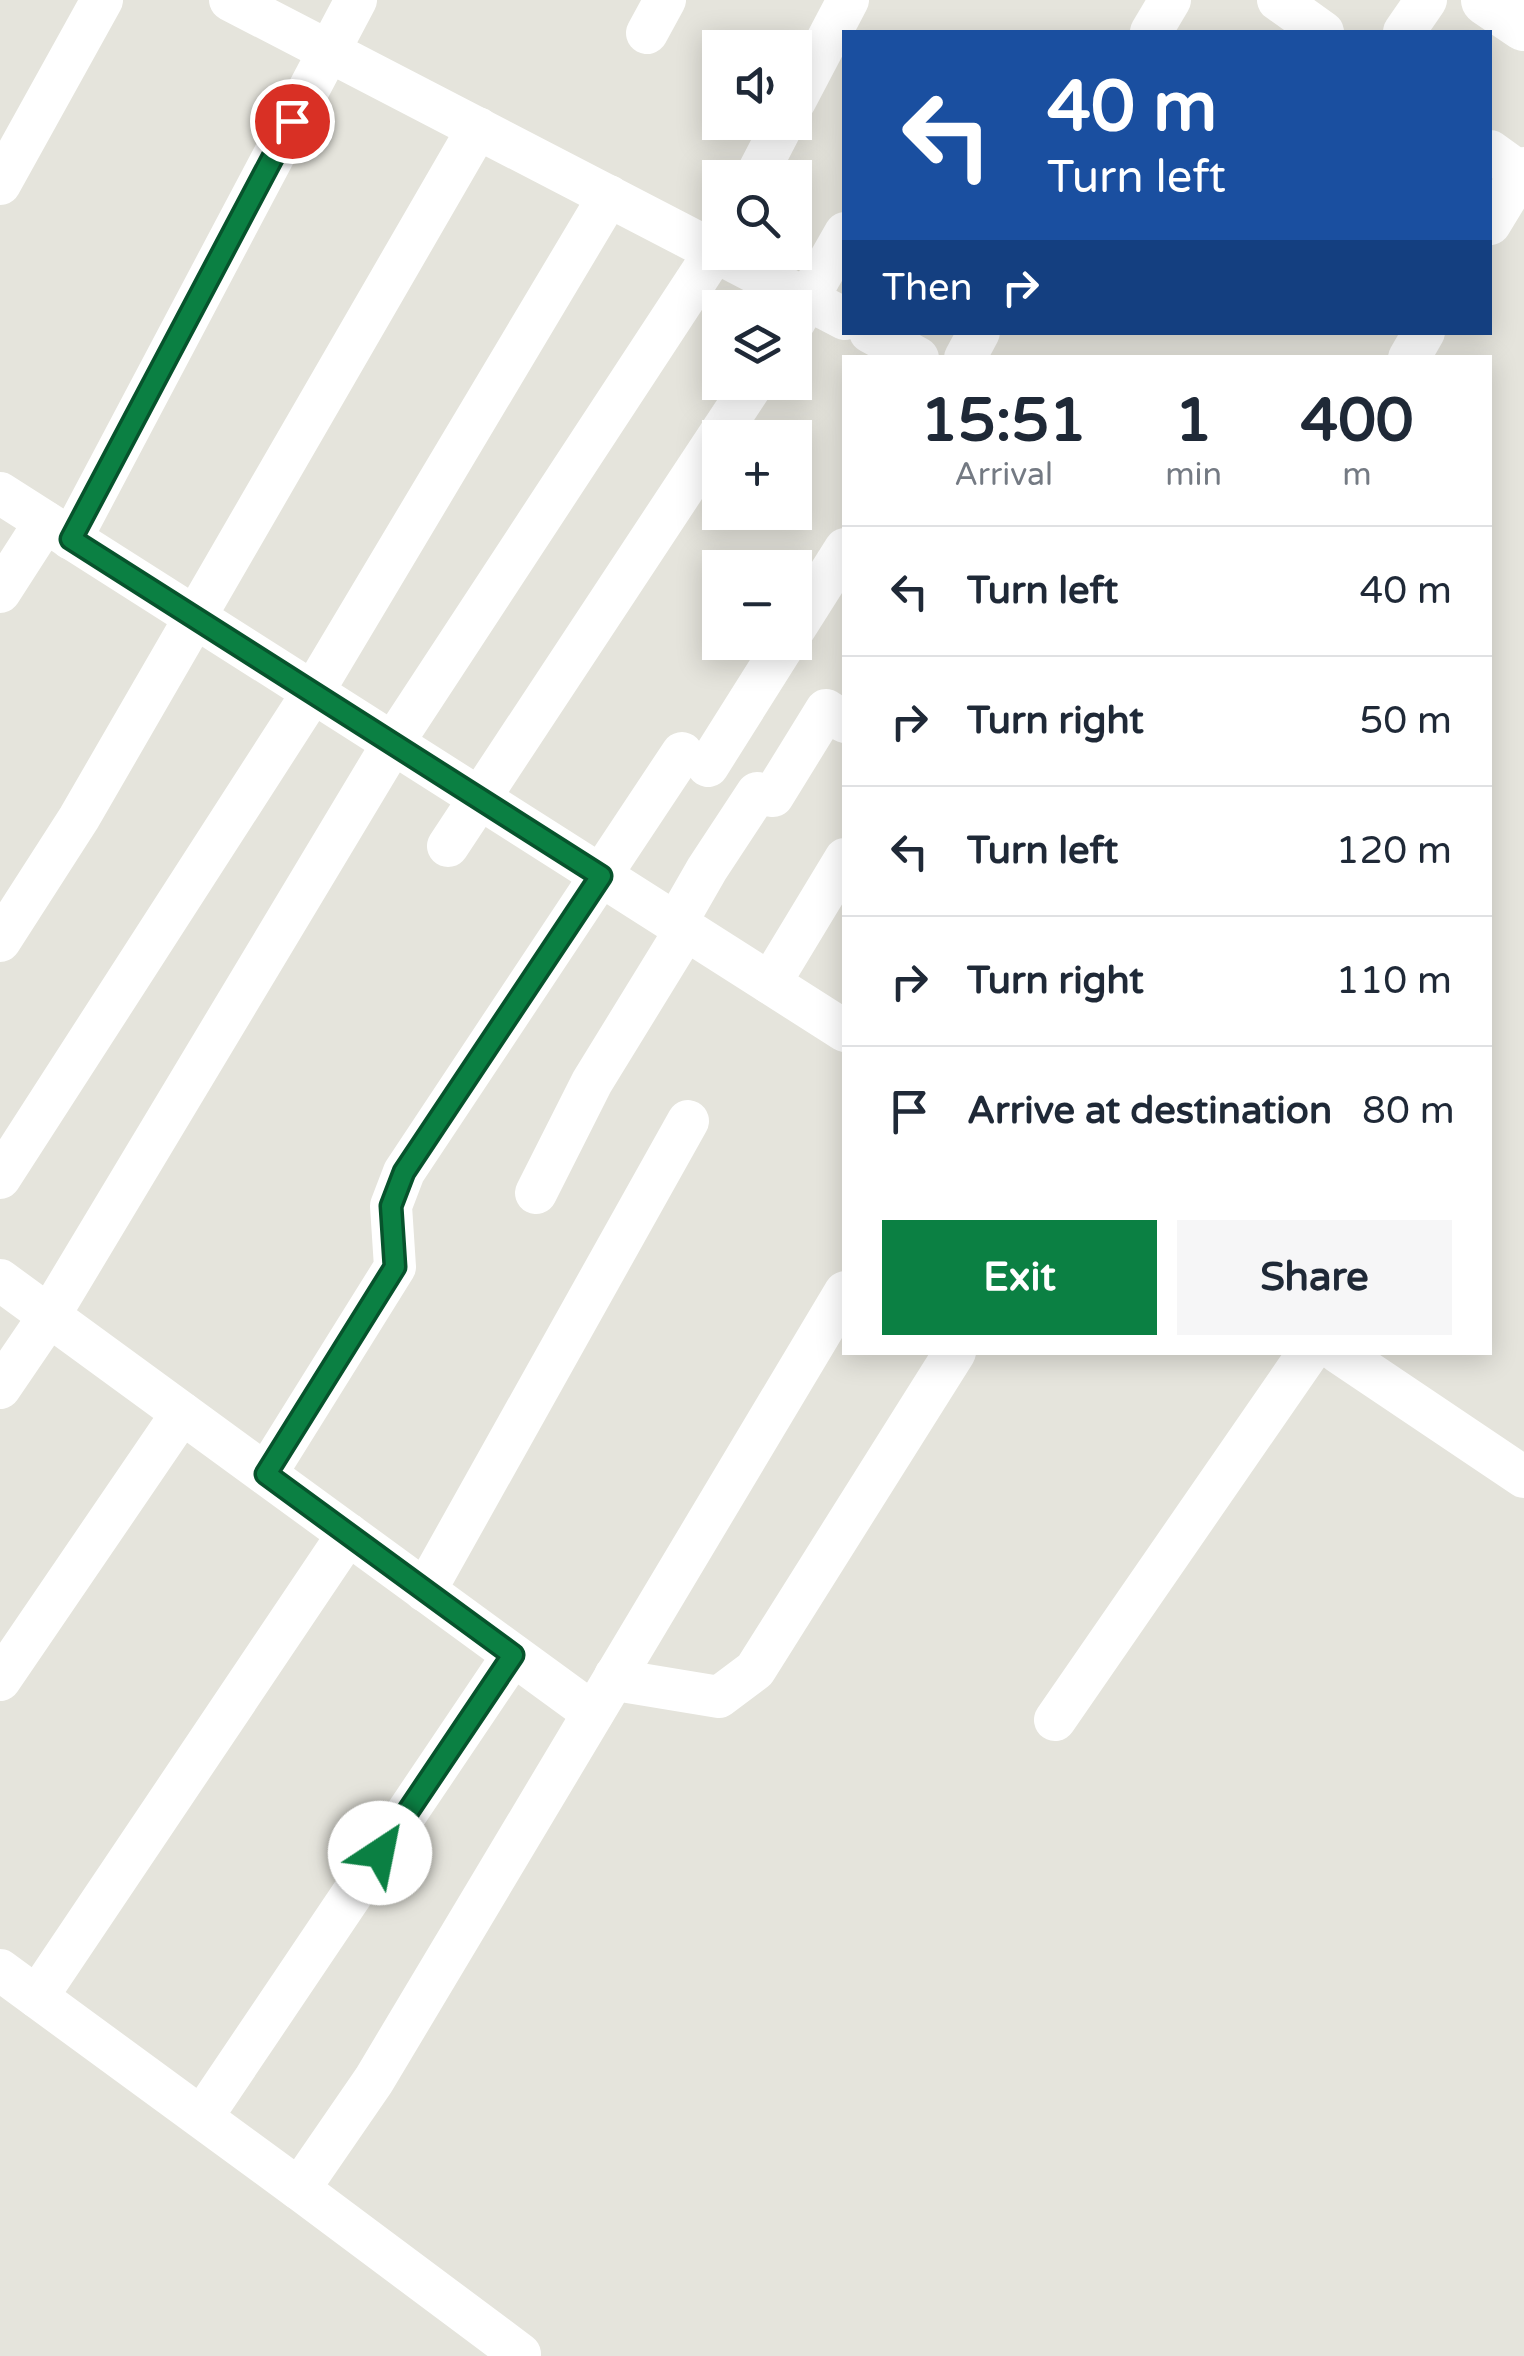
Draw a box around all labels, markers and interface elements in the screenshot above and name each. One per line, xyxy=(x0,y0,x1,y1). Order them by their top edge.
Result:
map controls xyxy=(702,30,812,660)
button: sound xyxy=(702,30,812,140)
text: 40 m xyxy=(1047,66,1217,150)
icon: left xyxy=(882,70,1012,200)
pin xyxy=(250,79,335,164)
icon: arrive xyxy=(265,94,320,149)
text: Turn left xyxy=(1047,151,1226,205)
button: search xyxy=(702,160,812,270)
icon: right xyxy=(993,260,1048,315)
text: Then xyxy=(882,265,973,311)
button: layers xyxy=(702,290,812,400)
text: 15:51 xyxy=(920,385,1087,457)
text: 1 xyxy=(1175,385,1212,457)
text: 400 xyxy=(1300,385,1414,457)
button: + xyxy=(702,420,812,530)
text: Arrival xyxy=(954,456,1053,494)
text: min xyxy=(1165,456,1222,494)
text: m xyxy=(1342,456,1372,494)
button: − xyxy=(702,550,812,660)
icon: left xyxy=(882,564,937,619)
text: Turn left xyxy=(967,568,1118,614)
text: 40 m xyxy=(1360,568,1452,614)
icon: right xyxy=(882,694,937,749)
text: Turn right xyxy=(967,698,1144,744)
text: 50 m xyxy=(1360,698,1452,744)
icon: left xyxy=(882,824,937,879)
text: Turn left xyxy=(967,828,1118,874)
text: 120 m xyxy=(1336,828,1452,874)
icon: right xyxy=(882,954,937,1009)
text: Turn right xyxy=(967,958,1144,1004)
text: 110 m xyxy=(1336,958,1452,1004)
icon: arrive xyxy=(882,1084,937,1139)
text: Arrive at destination xyxy=(967,1088,1332,1134)
text: 80 m xyxy=(1362,1088,1455,1134)
button: Exit xyxy=(882,1220,1157,1335)
button: Share xyxy=(1177,1220,1452,1335)
position arrow xyxy=(328,1801,432,1905)

